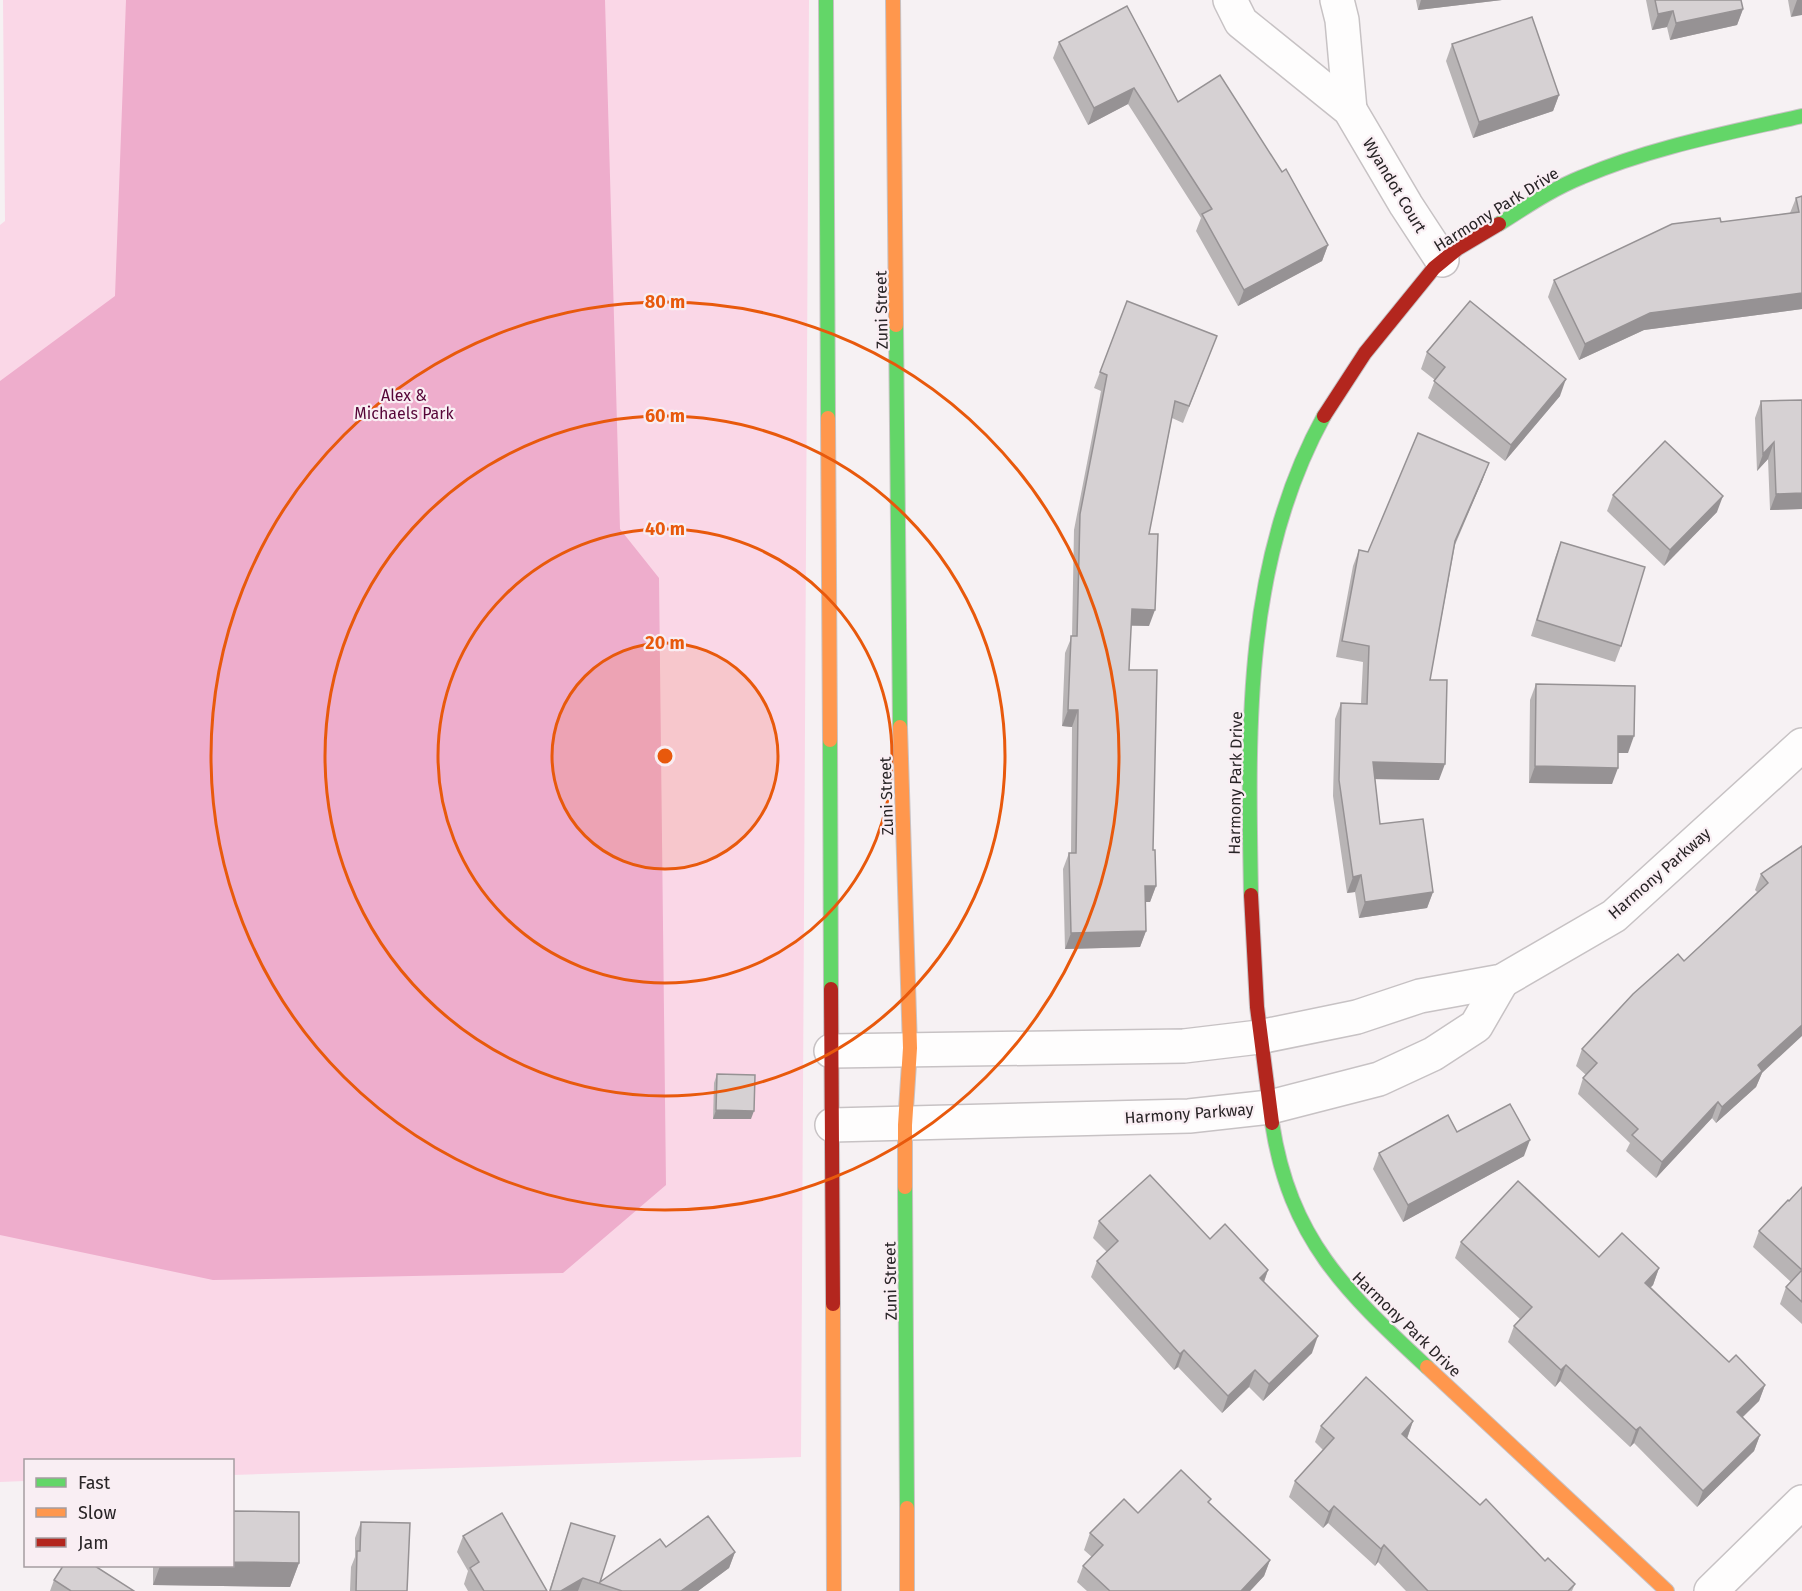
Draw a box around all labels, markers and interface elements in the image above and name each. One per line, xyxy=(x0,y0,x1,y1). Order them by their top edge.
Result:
street label: Wyandot Court xyxy=(1359,134,1430,236)
street label: Harmony Park Drive xyxy=(1430,163,1562,255)
street label: Zuni Street xyxy=(871,270,892,350)
text: 80 m xyxy=(645,291,685,313)
park label: Alex & Michaels Park xyxy=(354,386,454,423)
text: 60 m xyxy=(645,405,685,427)
text: 40 m xyxy=(645,518,685,540)
text: 20 m xyxy=(645,632,685,654)
street label: Harmony Park Drive xyxy=(1225,711,1246,855)
centre of rings xyxy=(655,746,675,766)
street label: Zuni Street xyxy=(876,756,897,836)
street label: Harmony Parkway xyxy=(1604,824,1714,923)
street label: Harmony Parkway xyxy=(1124,1100,1254,1127)
street label: Zuni Street xyxy=(880,1241,901,1321)
street label: Harmony Park Drive xyxy=(1348,1268,1465,1381)
legend xyxy=(24,1459,234,1567)
text: Fast xyxy=(78,1472,111,1494)
text: Slow xyxy=(78,1502,117,1524)
text: Jam xyxy=(78,1532,109,1554)

